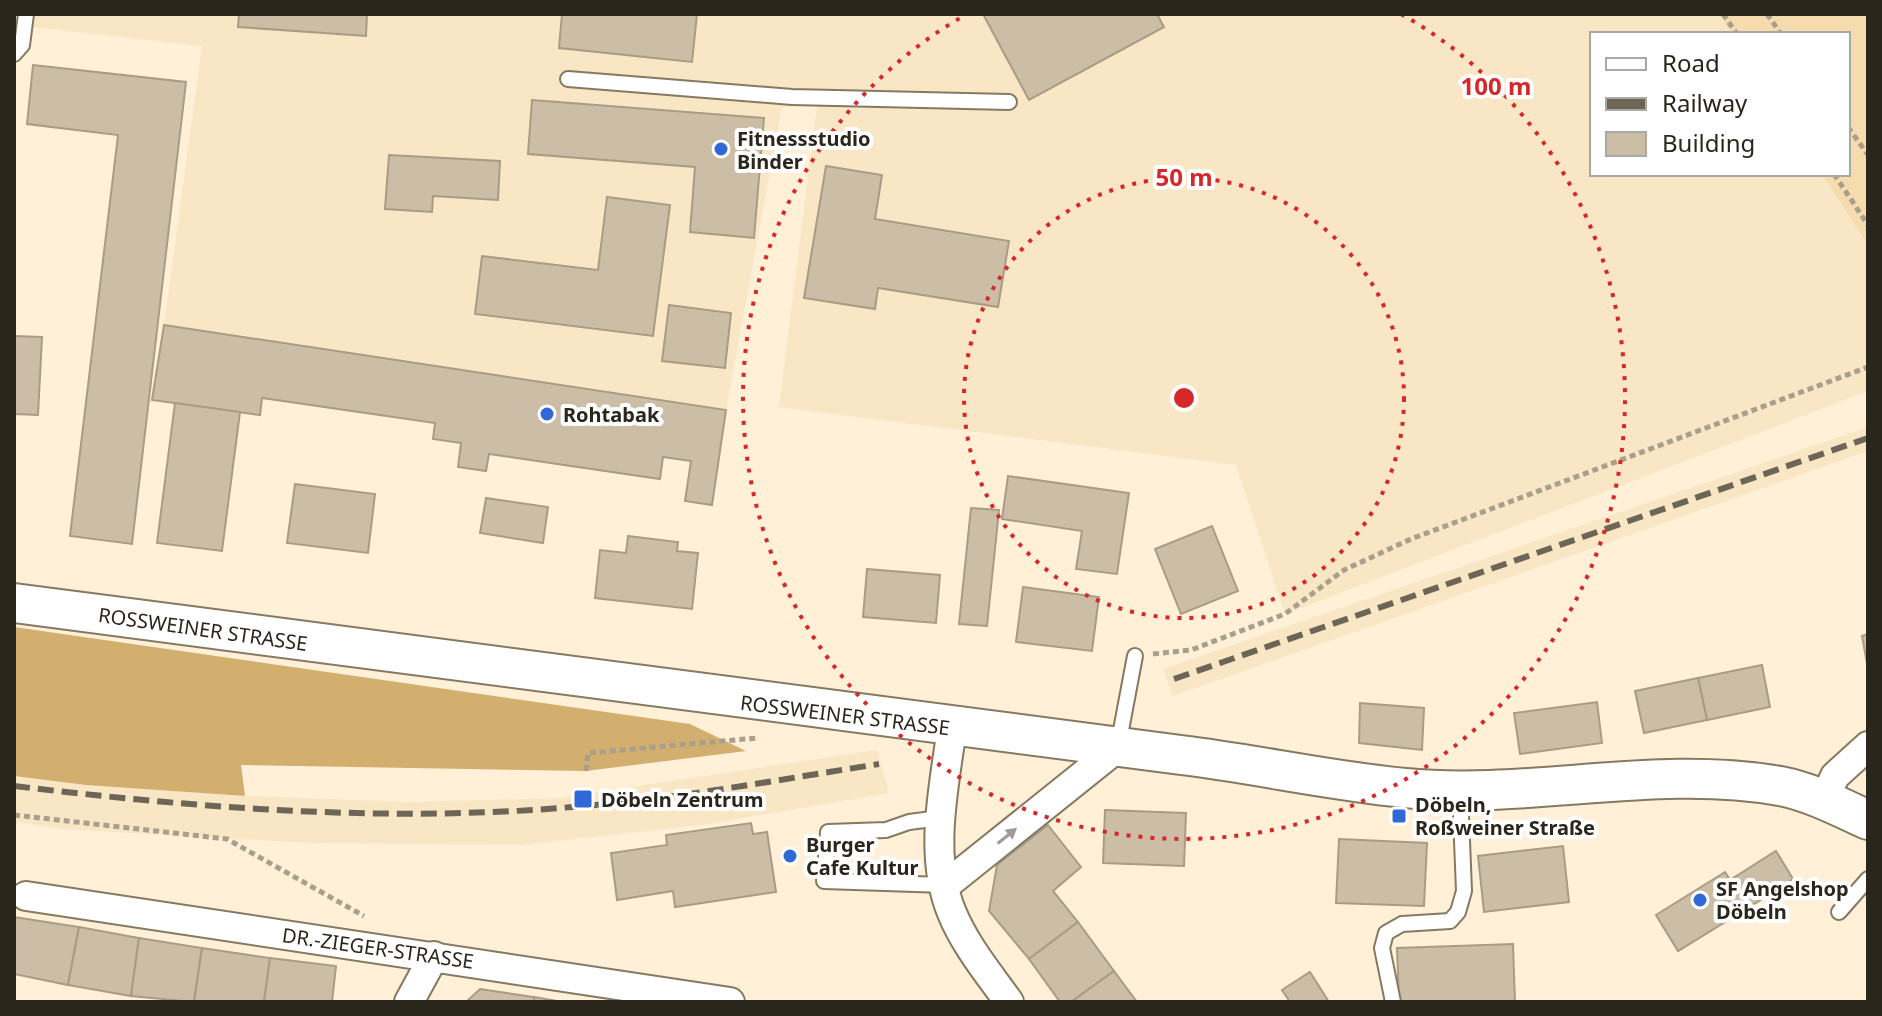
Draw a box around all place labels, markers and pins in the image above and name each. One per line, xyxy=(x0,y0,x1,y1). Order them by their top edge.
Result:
place label: Fitnessstudio Binder xyxy=(737,125,871,175)
marker: Fitnessstudio Binder xyxy=(712,140,730,158)
centre of rings xyxy=(1170,384,1198,412)
place label: Rohtabak xyxy=(563,401,660,428)
marker: Rohtabak xyxy=(538,405,556,423)
place label: Döbeln Zentrum xyxy=(601,786,764,813)
marker: Döbeln Zentrum xyxy=(572,788,594,810)
place label: Döbeln, Roßweiner Straße xyxy=(1415,791,1595,841)
marker: Döbeln, Roßweiner Straße xyxy=(1390,807,1408,825)
place label: Burger Cafe Kultur xyxy=(806,831,919,881)
marker: Burger Cafe Kultur xyxy=(781,847,799,865)
place label: SF Angelshop Döbeln xyxy=(1716,875,1849,925)
marker: SF Angelshop Döbeln xyxy=(1691,891,1709,909)

